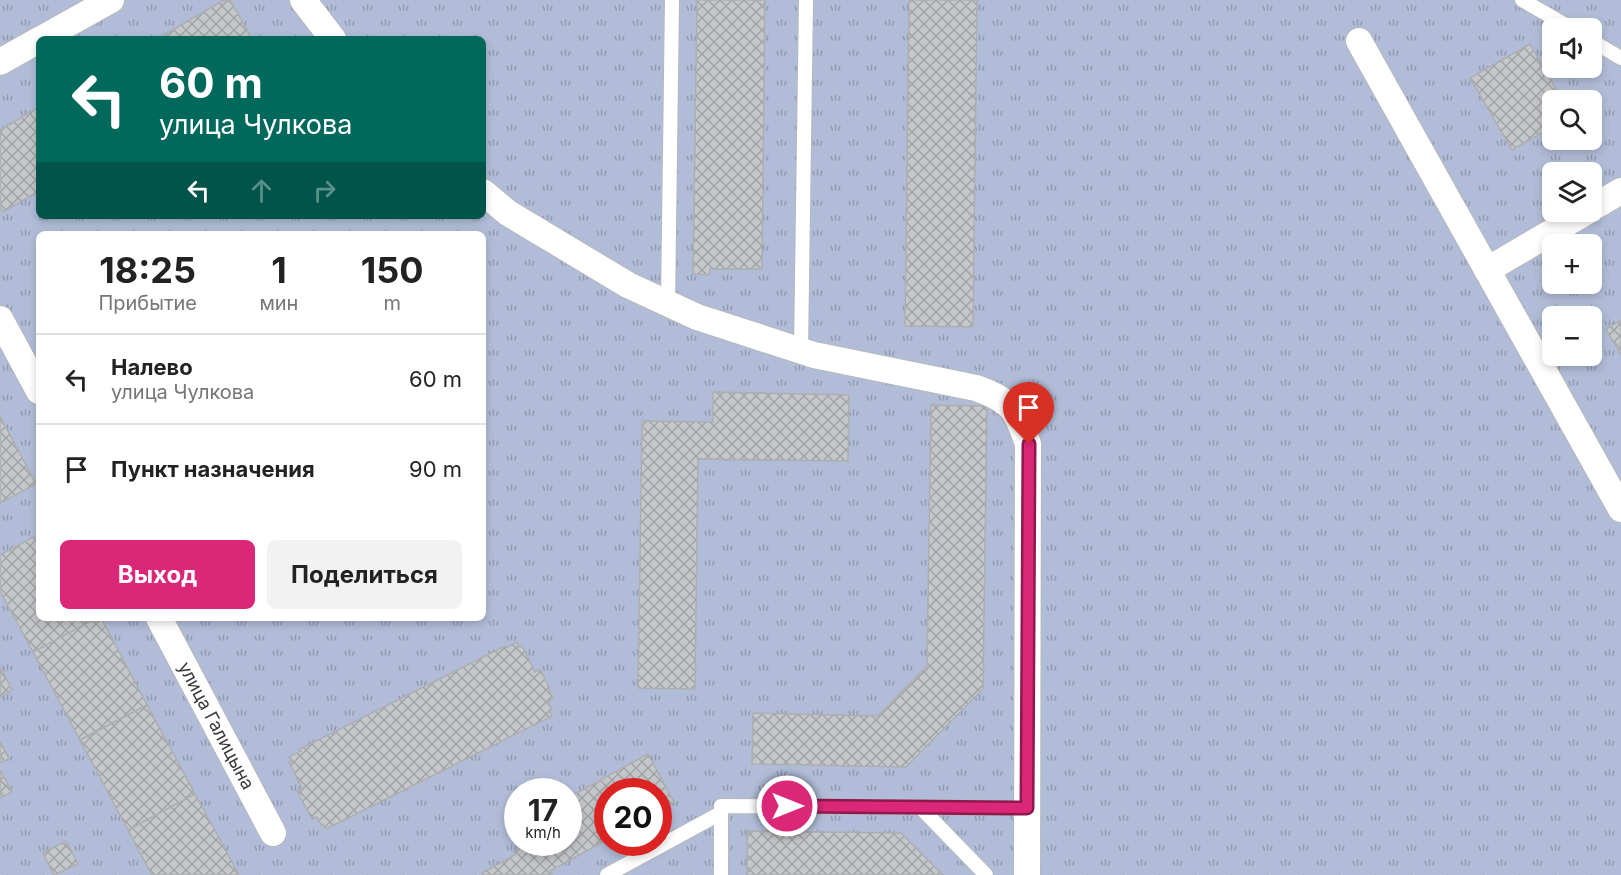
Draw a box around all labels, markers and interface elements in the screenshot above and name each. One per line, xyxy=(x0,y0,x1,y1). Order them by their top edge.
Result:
map controls xyxy=(1542,18,1602,366)
button: sound xyxy=(1542,18,1602,78)
text: 60 m xyxy=(159,57,263,108)
icon: left xyxy=(60,60,138,138)
button: search xyxy=(1542,90,1602,150)
text: улица Чулкова xyxy=(159,108,352,141)
button: layers xyxy=(1542,162,1602,222)
icon: left xyxy=(182,174,215,207)
icon: ahead xyxy=(245,174,278,207)
icon: right xyxy=(308,174,341,207)
button: + xyxy=(1542,234,1602,294)
text: 18:25 xyxy=(99,248,196,292)
text: 1 xyxy=(271,248,287,292)
text: 150 xyxy=(361,248,424,292)
text: Прибытие xyxy=(98,291,197,315)
text: мин xyxy=(259,291,298,315)
text: m xyxy=(383,291,401,315)
button: − xyxy=(1542,306,1602,366)
text: Налево xyxy=(111,354,193,380)
icon: left xyxy=(60,363,93,396)
text: 60 m xyxy=(409,366,462,392)
text: улица Чулкова xyxy=(111,380,254,404)
pin xyxy=(1003,382,1054,444)
icon: arrive xyxy=(1012,391,1045,424)
icon: arrive xyxy=(60,453,93,486)
text: Пункт назначения xyxy=(111,456,315,482)
text: 90 m xyxy=(409,456,462,482)
button: Выход xyxy=(60,540,255,609)
button: Поделиться xyxy=(267,540,462,609)
street label: улица Галицына xyxy=(174,658,259,793)
position arrow xyxy=(755,774,819,838)
speed limit sign: 20 xyxy=(594,778,672,856)
text: 17 xyxy=(528,792,558,828)
text: km/h xyxy=(525,823,561,842)

